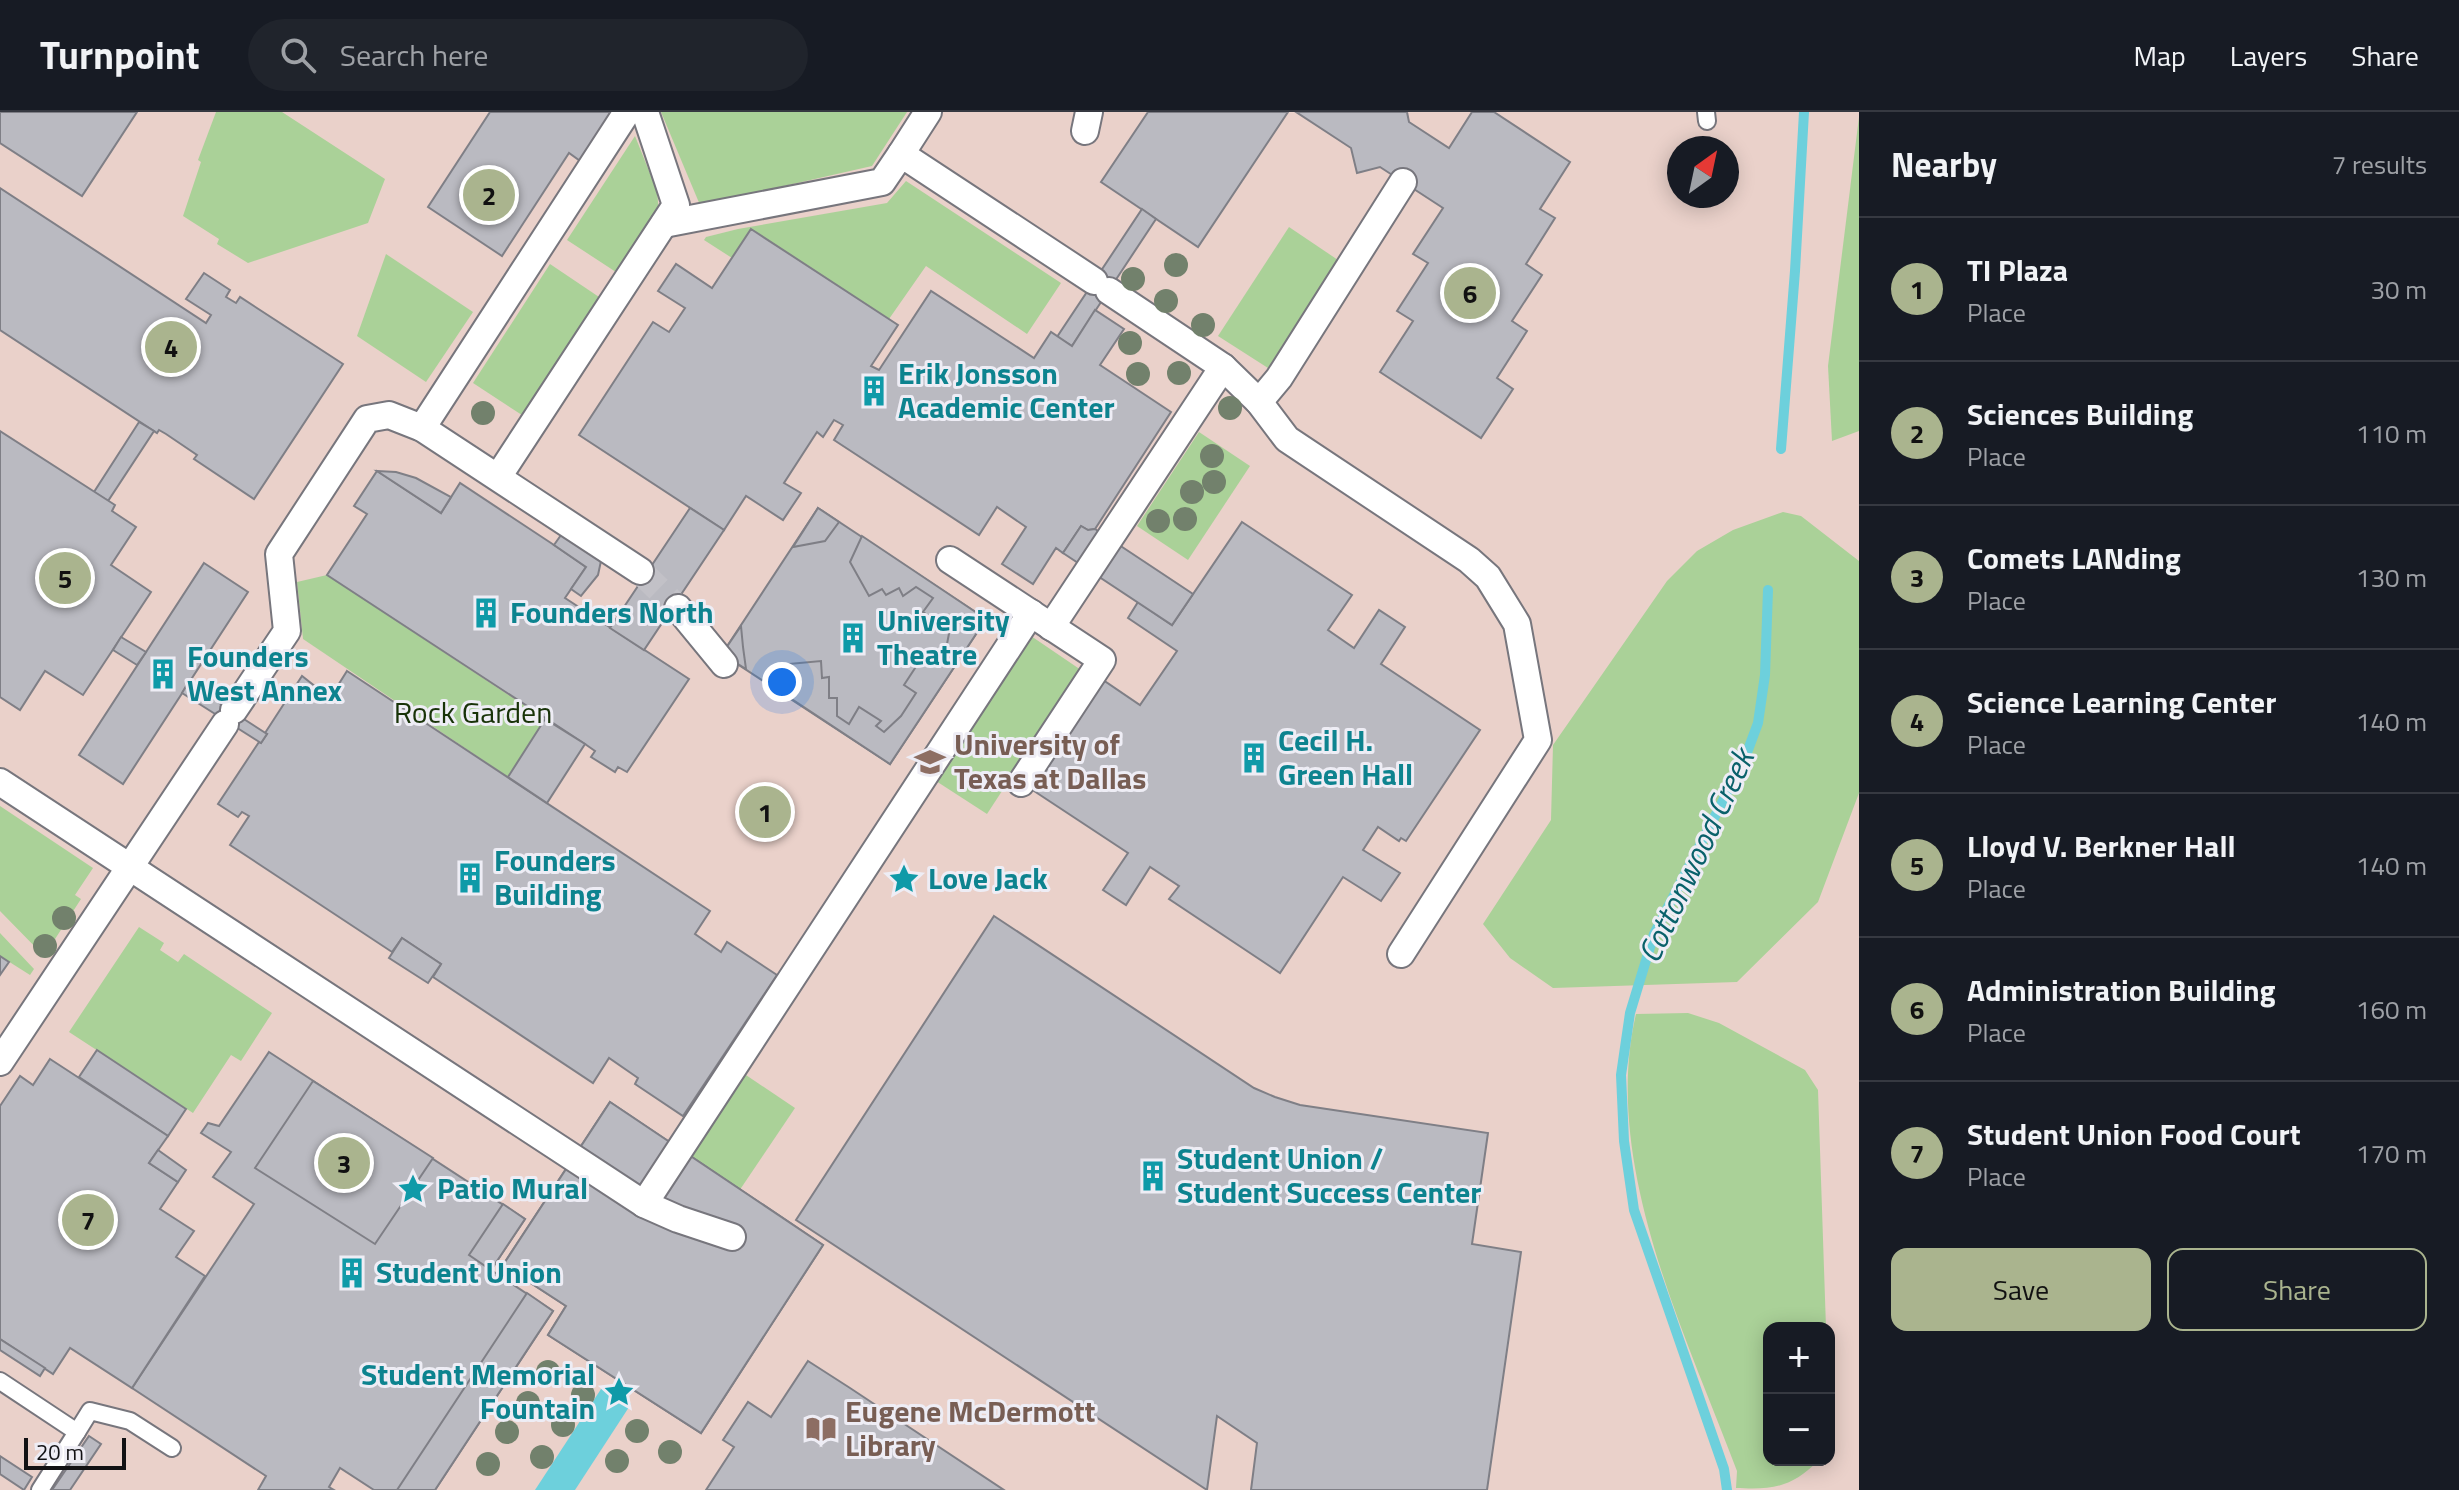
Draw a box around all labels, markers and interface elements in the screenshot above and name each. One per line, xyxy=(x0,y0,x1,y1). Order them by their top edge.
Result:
search box xyxy=(248,19,808,91)
text: Turnpoint xyxy=(40,26,200,84)
text: Search here xyxy=(340,32,488,78)
icon: search xyxy=(276,33,320,77)
text: Map xyxy=(2133,34,2186,77)
text: Layers xyxy=(2230,34,2307,77)
text: Share xyxy=(2351,34,2419,77)
north arrow xyxy=(1667,136,1739,208)
text: Nearby xyxy=(1891,138,1997,190)
text: 7 results xyxy=(2332,145,2427,184)
pin: 2 xyxy=(463,165,515,225)
text: TI Plaza xyxy=(1967,247,2068,293)
pin: 6 xyxy=(1444,263,1496,323)
text: 1 xyxy=(1910,270,1924,309)
text: 30 m xyxy=(2370,270,2427,309)
text: Place xyxy=(1967,293,2026,332)
pin: 4 xyxy=(145,317,197,377)
place label: Erik Jonsson Academic Center xyxy=(898,350,1115,430)
building icon: Erik Jonsson Academic Center xyxy=(857,374,891,408)
text: Sciences Building xyxy=(1967,391,2193,437)
text: 2 xyxy=(1910,414,1924,453)
text: 110 m xyxy=(2356,414,2427,453)
text: Place xyxy=(1967,437,2026,476)
text: Comets LANding xyxy=(1967,535,2181,581)
pin: 5 xyxy=(39,548,91,608)
text: 3 xyxy=(1910,558,1924,597)
text: 130 m xyxy=(2356,558,2427,597)
text: Place xyxy=(1967,581,2026,620)
place label: Founders North xyxy=(510,589,714,635)
building icon: Founders North xyxy=(469,596,503,630)
place label: University Theatre xyxy=(877,597,1010,677)
building icon: University Theatre xyxy=(836,621,870,655)
place label: Founders West Annex xyxy=(187,633,342,713)
building icon: Founders West Annex xyxy=(146,657,180,691)
your location xyxy=(762,662,802,702)
text: Science Learning Center xyxy=(1967,679,2276,725)
park label: Rock Garden xyxy=(394,689,552,735)
text: 4 xyxy=(1910,702,1924,741)
text: 140 m xyxy=(2356,702,2427,741)
place label: Cecil H. Green Hall xyxy=(1278,717,1413,797)
place label: University of Texas at Dallas xyxy=(954,721,1146,801)
text: Place xyxy=(1967,725,2026,764)
water label: Cottonwood Creek xyxy=(1625,737,1767,970)
building icon: Cecil H. Green Hall xyxy=(1237,741,1271,775)
school or university icon: University of Texas at Dallas xyxy=(913,745,947,779)
pin: 1 xyxy=(739,782,791,842)
text: Lloyd V. Berkner Hall xyxy=(1967,823,2236,869)
place label: Founders Building xyxy=(494,837,616,917)
text: 5 xyxy=(1910,846,1924,885)
text: 140 m xyxy=(2356,846,2427,885)
place label: Love Jack xyxy=(928,855,1048,901)
building icon: Founders Building xyxy=(453,861,487,895)
place icon: Love Jack xyxy=(887,862,921,896)
text: Place xyxy=(1967,869,2026,908)
text: Administration Building xyxy=(1967,967,2276,1013)
text: 6 xyxy=(1910,990,1924,1029)
text: 160 m xyxy=(2356,990,2427,1029)
text: Place xyxy=(1967,1013,2026,1052)
text: Student Union Food Court xyxy=(1967,1111,2301,1157)
pin: 3 xyxy=(318,1133,370,1193)
text: 7 xyxy=(1910,1134,1924,1173)
text: 170 m xyxy=(2356,1134,2427,1173)
place label: Student Union / Student Success Center xyxy=(1177,1135,1482,1215)
text: Place xyxy=(1967,1157,2026,1196)
building icon: Student Union / Student Success Center xyxy=(1136,1159,1170,1193)
place label: Patio Mural xyxy=(437,1165,588,1211)
place icon: Patio Mural xyxy=(396,1172,430,1206)
pin: 7 xyxy=(62,1190,114,1250)
button: Save xyxy=(1891,1248,2151,1331)
button: Share xyxy=(2167,1248,2427,1331)
place label: Student Union xyxy=(376,1249,562,1295)
building icon: Student Union xyxy=(335,1256,369,1290)
map controls xyxy=(1763,1322,1835,1466)
button: + xyxy=(1763,1322,1835,1394)
place label: Student Memorial Fountain xyxy=(361,1351,595,1431)
place icon: Student Memorial Fountain xyxy=(602,1375,636,1409)
place label: Eugene McDermott Library xyxy=(845,1388,1096,1468)
button: − xyxy=(1763,1394,1835,1466)
library icon: Eugene McDermott Library xyxy=(804,1412,838,1446)
scale bar xyxy=(24,1434,126,1470)
text: 20 m xyxy=(36,1435,84,1469)

